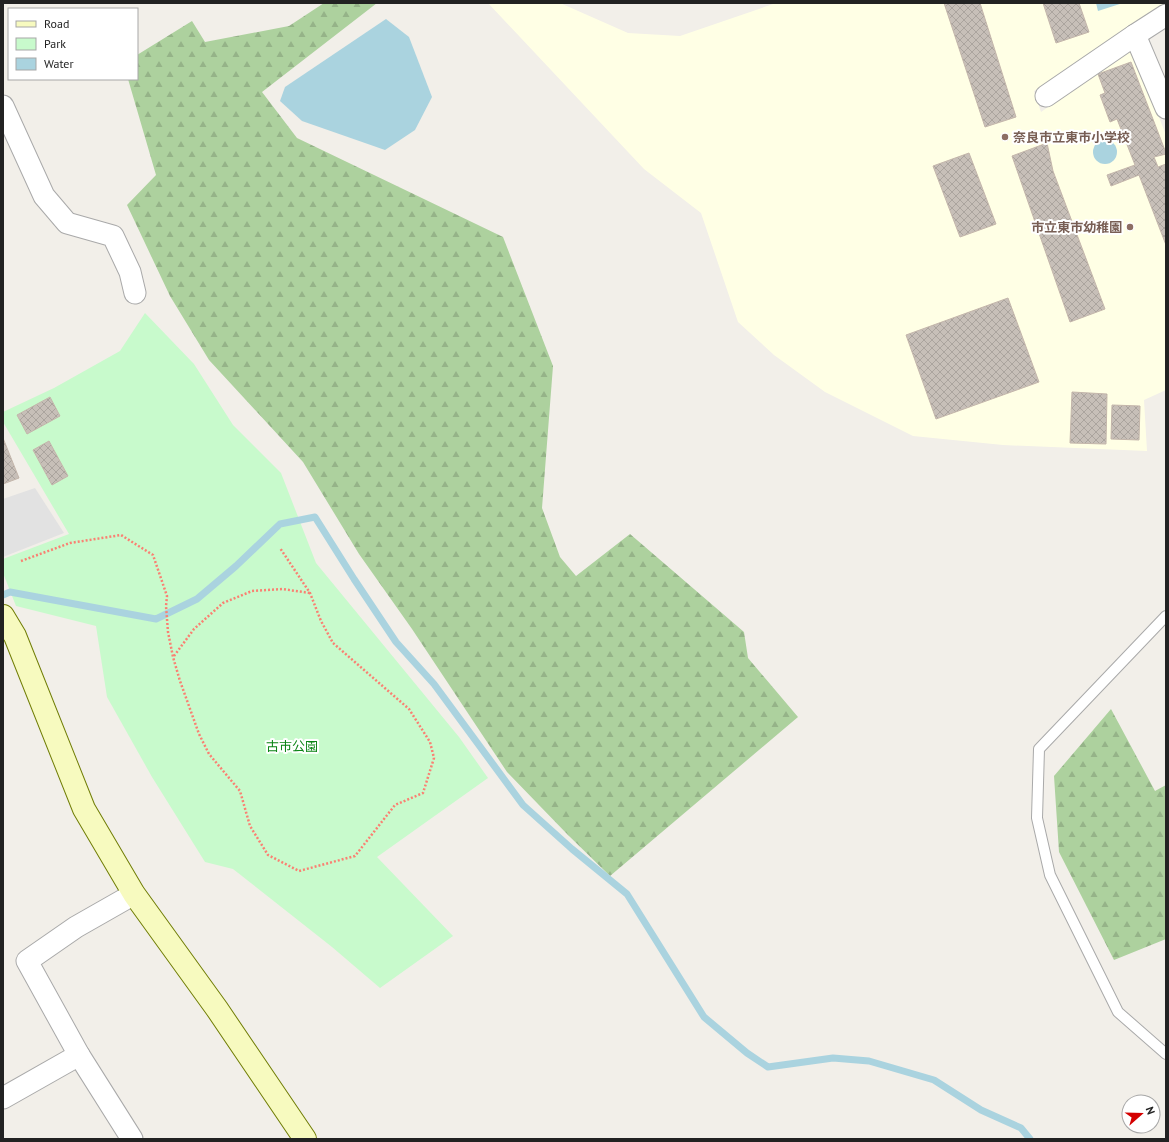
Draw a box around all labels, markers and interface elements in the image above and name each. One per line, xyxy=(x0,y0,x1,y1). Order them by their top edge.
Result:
legend xyxy=(8,8,138,80)
text: Road xyxy=(44,16,69,31)
text: Park xyxy=(44,36,66,51)
text: Water xyxy=(44,56,74,71)
place label: 奈良市立東市小学校 xyxy=(1013,129,1130,146)
marker: 奈良市立東市小学校 xyxy=(1000,132,1010,142)
place label: 市立東市幼稚園 xyxy=(1031,219,1122,236)
marker: 市立東市幼稚園 xyxy=(1125,222,1135,232)
park label: 古市公園 xyxy=(266,738,318,755)
north arrow xyxy=(1121,1094,1161,1134)
text: N xyxy=(1143,1105,1158,1116)

